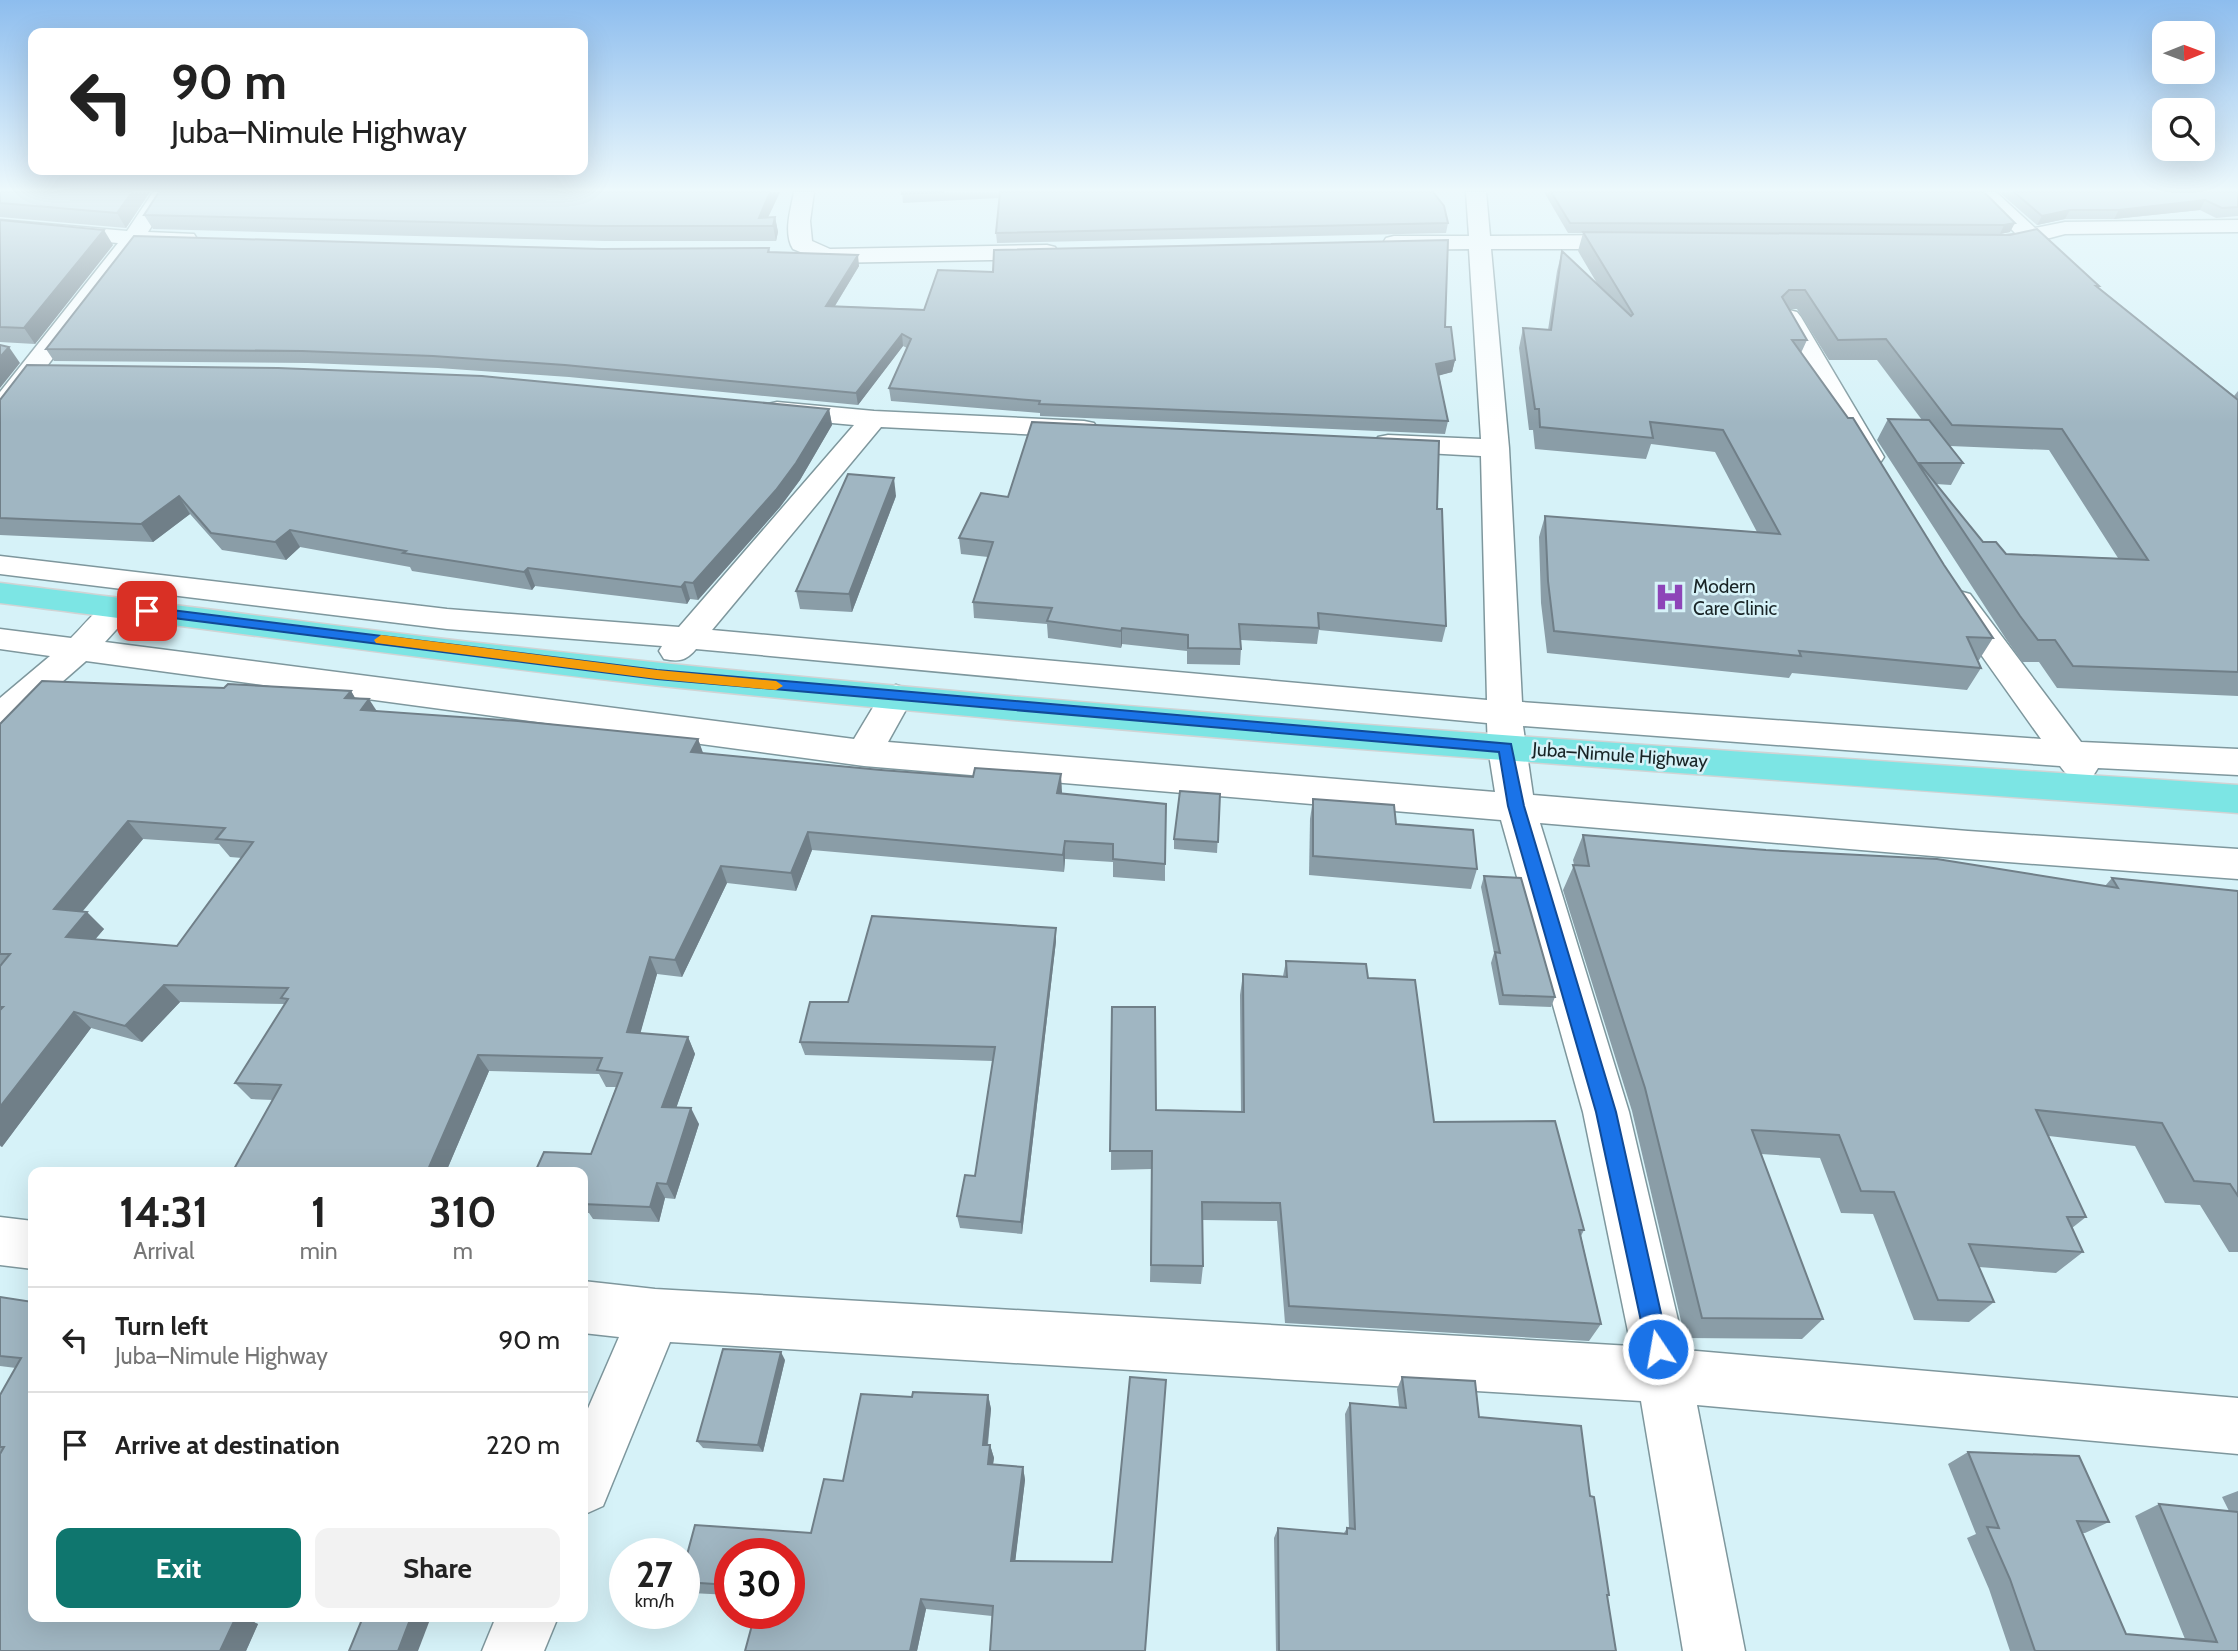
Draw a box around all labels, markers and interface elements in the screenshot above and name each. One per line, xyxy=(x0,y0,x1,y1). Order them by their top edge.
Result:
north arrow xyxy=(2152,21,2216,84)
map controls xyxy=(2152,21,2215,161)
text: 90 m xyxy=(171,52,287,111)
icon: left xyxy=(56,56,147,147)
button: search xyxy=(2152,98,2215,161)
text: Juba–Nimule Highway xyxy=(171,112,467,151)
place label: Modern Care Clinic xyxy=(1693,575,1777,620)
hospital icon: Modern Care Clinic xyxy=(1653,580,1687,614)
pin xyxy=(117,581,177,641)
icon: arrive xyxy=(128,592,166,630)
street label: Juba–Nimule Highway xyxy=(1531,737,1709,773)
text: 14:31 xyxy=(119,1186,208,1238)
text: 1 xyxy=(311,1186,326,1238)
text: 310 xyxy=(429,1186,497,1238)
text: Arrival xyxy=(133,1237,194,1265)
text: min xyxy=(300,1237,338,1265)
text: m xyxy=(453,1237,473,1265)
text: Turn left xyxy=(115,1310,208,1342)
position arrow xyxy=(1621,1312,1695,1386)
icon: left xyxy=(56,1321,94,1359)
text: 90 m xyxy=(498,1324,560,1356)
text: Juba–Nimule Highway xyxy=(115,1342,328,1370)
icon: arrive xyxy=(56,1426,94,1464)
text: Arrive at destination xyxy=(115,1429,340,1461)
text: 220 m xyxy=(486,1429,560,1461)
button: Exit xyxy=(56,1528,301,1608)
button: Share xyxy=(315,1528,560,1608)
speed limit sign: 30 xyxy=(714,1538,805,1629)
text: 27 xyxy=(636,1553,673,1596)
text: km/h xyxy=(635,1590,674,1612)

